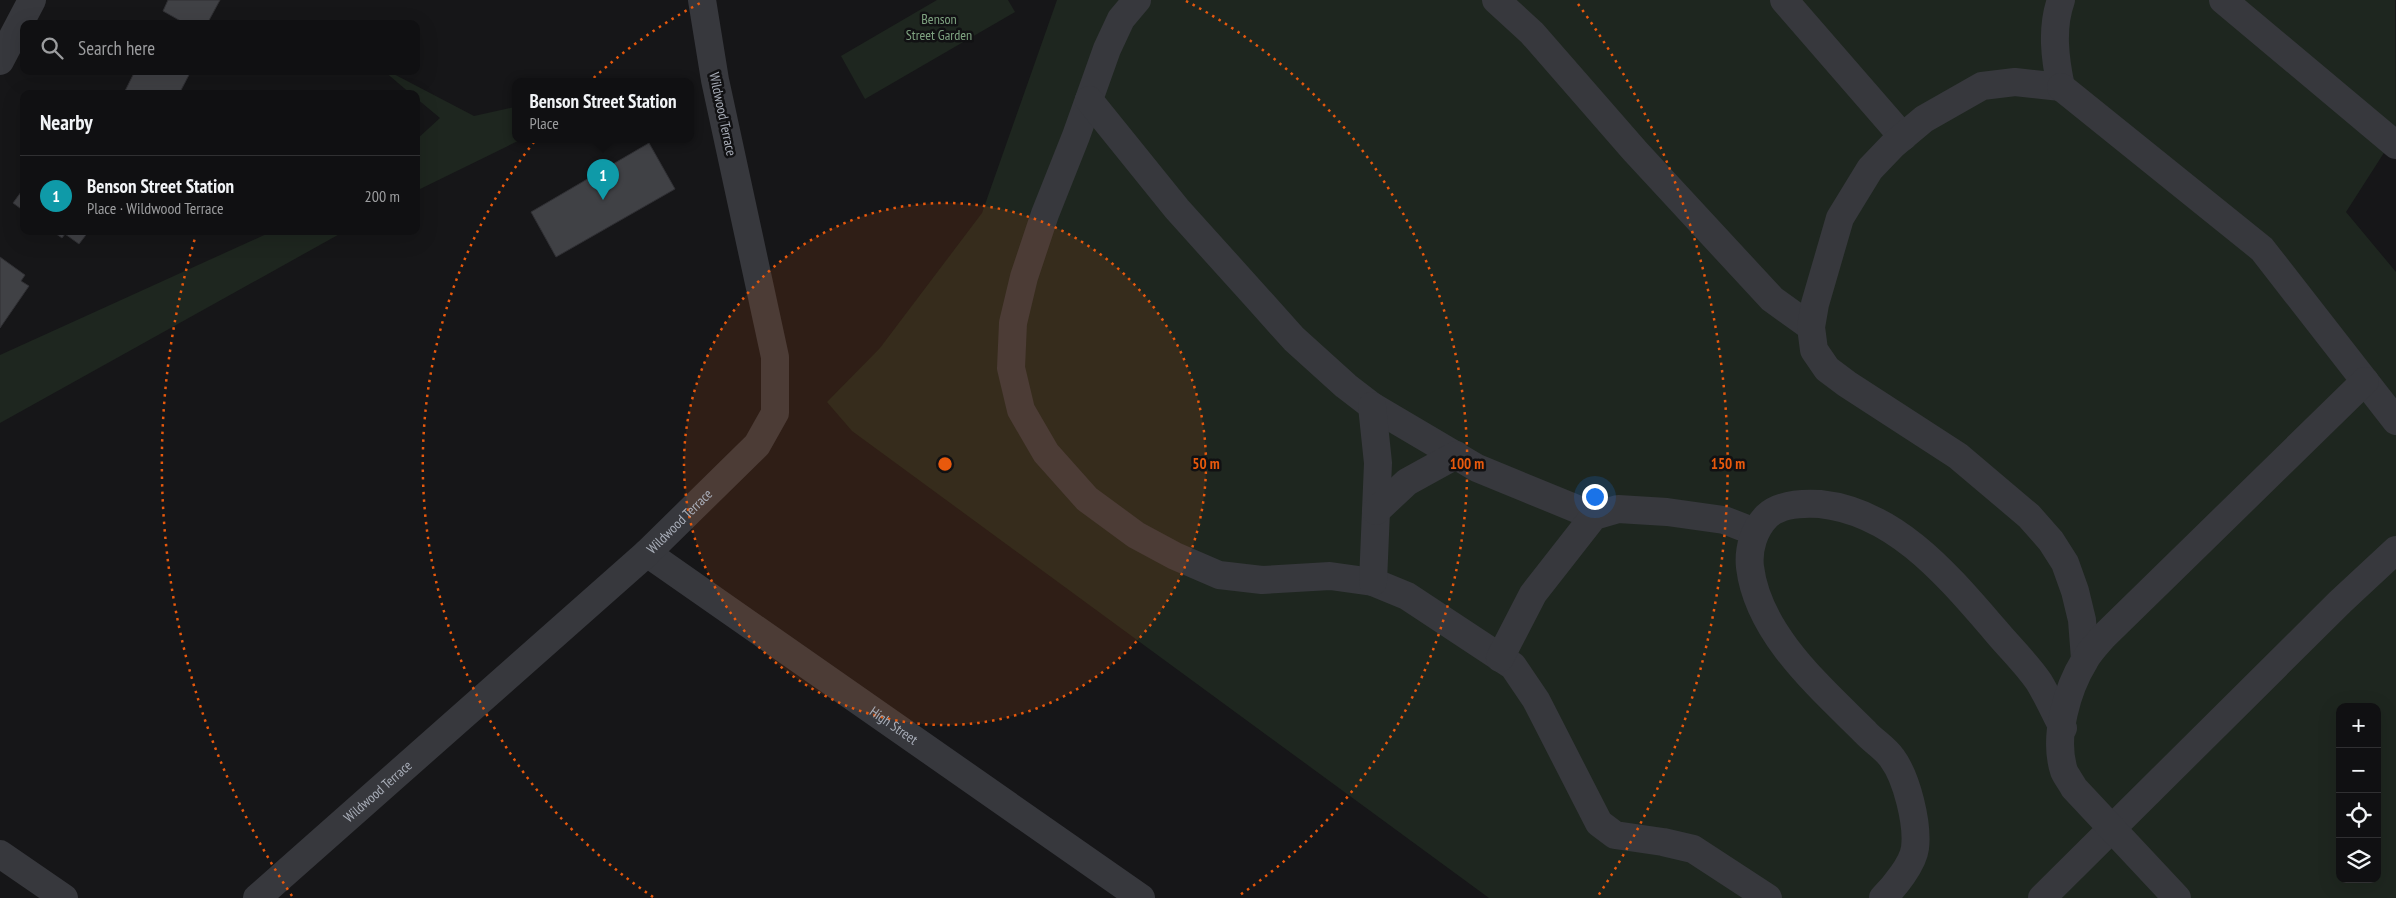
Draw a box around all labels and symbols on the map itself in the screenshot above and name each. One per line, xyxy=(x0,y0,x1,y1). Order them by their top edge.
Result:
park label: Benson Street Garden xyxy=(906,10,972,44)
street label: Wildwood Terrace xyxy=(705,71,741,158)
pin: 1 xyxy=(587,159,619,200)
text: 50 m xyxy=(1192,454,1220,473)
text: 100 m xyxy=(1450,454,1484,473)
text: 150 m xyxy=(1711,454,1745,473)
centre of rings xyxy=(936,455,954,473)
your location xyxy=(1582,484,1608,510)
street label: Wildwood Terrace xyxy=(643,485,716,558)
street label: High Street xyxy=(866,702,922,748)
street label: Wildwood Terrace xyxy=(340,756,416,826)

